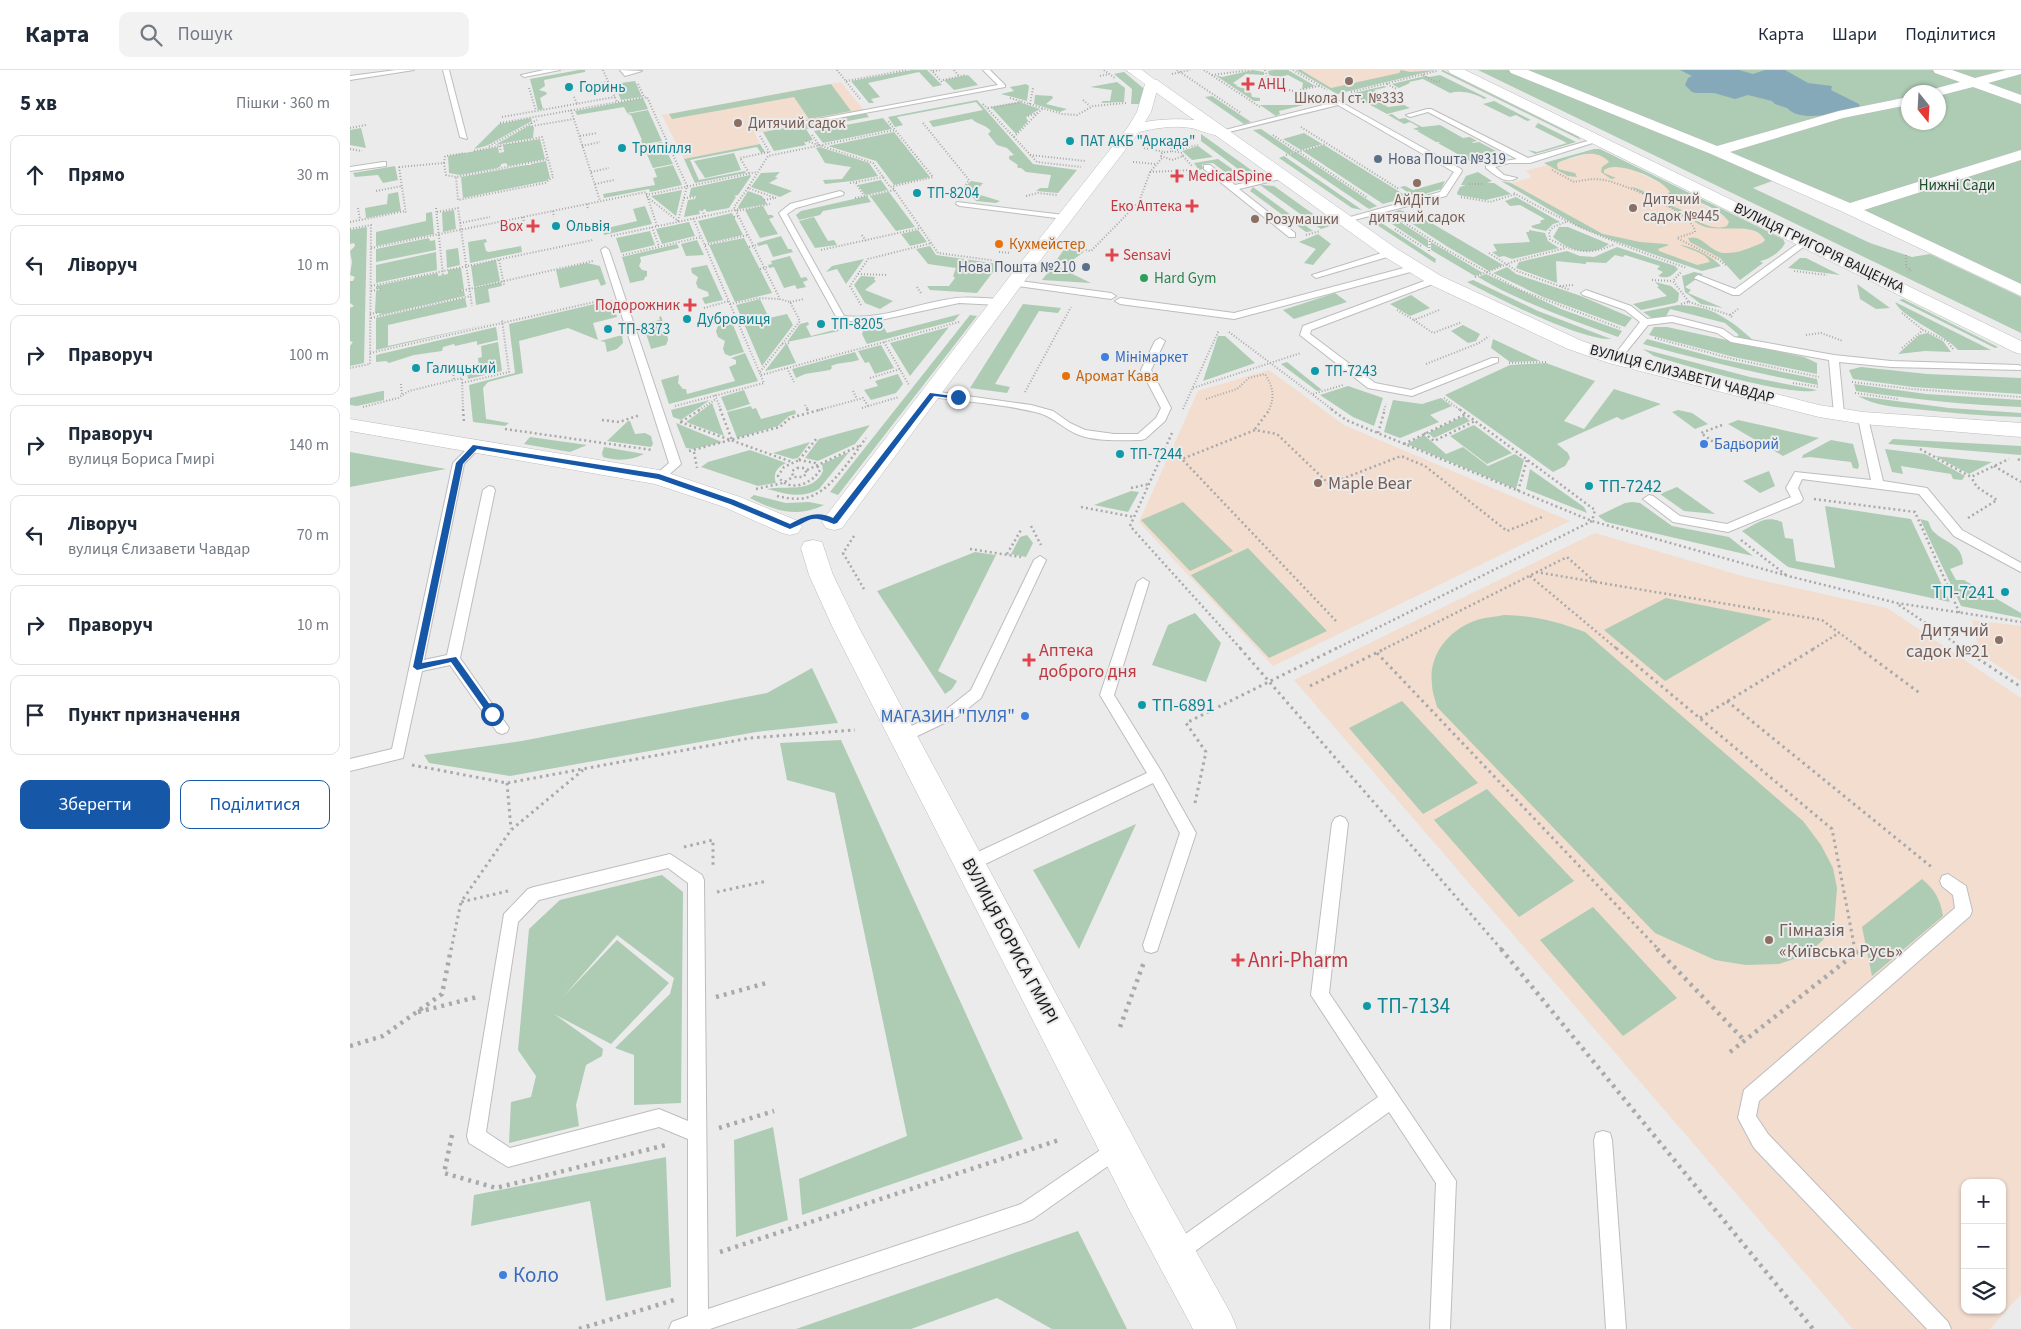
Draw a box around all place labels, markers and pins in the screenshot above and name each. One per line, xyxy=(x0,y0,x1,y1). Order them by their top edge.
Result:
place label: АНЦ xyxy=(1258,74,1286,95)
marker: Школа І ст. №333 xyxy=(1343,75,1355,87)
place label: Горинь xyxy=(579,77,626,98)
marker: АНЦ xyxy=(1242,78,1254,90)
marker: Горинь xyxy=(563,81,575,93)
place label: Школа І ст. №333 xyxy=(1294,88,1404,109)
place label: Дитячий садок xyxy=(748,113,846,134)
marker: Дитячий садок xyxy=(732,117,744,129)
place label: ПАТ АКБ "Аркада" xyxy=(1080,131,1196,152)
marker: ПАТ АКБ "Аркада" xyxy=(1064,135,1076,147)
place label: Трипілля xyxy=(632,138,692,159)
marker: Трипілля xyxy=(616,142,628,154)
place label: Нова Пошта №319 xyxy=(1388,149,1506,170)
marker: Нова Пошта №319 xyxy=(1372,153,1384,165)
place label: MedicalSpine xyxy=(1188,166,1272,187)
marker: MedicalSpine xyxy=(1170,169,1184,183)
marker: АйДіти дитячий садок xyxy=(1411,177,1423,189)
place label: ТП-8204 xyxy=(927,183,980,204)
marker: ТП-8204 xyxy=(911,187,923,199)
place label: Дитячий садок №445 xyxy=(1643,189,1720,227)
place label: АйДіти дитячий садок xyxy=(1369,190,1466,228)
place label: Еко Аптека xyxy=(1110,196,1182,217)
marker: Еко Аптека xyxy=(1186,200,1198,212)
marker: Дитячий садок №445 xyxy=(1627,202,1639,214)
place label: Розумашки xyxy=(1265,209,1339,230)
marker: Розумашки xyxy=(1249,213,1261,225)
place label: Box xyxy=(500,216,523,237)
place label: Ольвія xyxy=(566,216,610,237)
marker: Box xyxy=(527,220,539,232)
marker: Ольвія xyxy=(550,220,562,232)
place label: Кухмейстер xyxy=(1009,234,1085,255)
marker: Кухмейстер xyxy=(993,238,1005,250)
place label: Sensavi xyxy=(1123,245,1171,266)
marker: Sensavi xyxy=(1105,248,1119,262)
place label: Нова Пошта №210 xyxy=(958,257,1076,278)
marker: Нова Пошта №210 xyxy=(1080,261,1092,273)
place label: Hard Gym xyxy=(1154,268,1216,289)
marker: Hard Gym xyxy=(1138,272,1150,284)
place label: Подорожник xyxy=(595,295,681,316)
marker: Подорожник xyxy=(684,299,696,311)
place label: Дубровиця xyxy=(697,309,770,330)
marker: Дубровиця xyxy=(681,313,693,325)
place label: ТП-8205 xyxy=(831,314,883,335)
marker: ТП-8205 xyxy=(815,318,827,330)
place label: ТП-8373 xyxy=(618,319,670,340)
marker: ТП-8373 xyxy=(602,323,614,335)
place label: Мінімаркет xyxy=(1115,347,1189,368)
marker: Мінімаркет xyxy=(1099,351,1111,363)
place label: Галицький xyxy=(426,358,496,379)
place label: ТП-7243 xyxy=(1325,361,1377,382)
marker: Галицький xyxy=(410,362,422,374)
marker: ТП-7243 xyxy=(1309,365,1321,377)
place label: Аромат Кава xyxy=(1076,366,1159,387)
marker: Аромат Кава xyxy=(1060,370,1072,382)
place label: Бадьорий xyxy=(1714,434,1779,455)
marker: Бадьорий xyxy=(1698,438,1710,450)
place label: ТП-7244 xyxy=(1130,444,1183,465)
marker: ТП-7244 xyxy=(1114,448,1126,460)
place label: Maple Bear xyxy=(1328,471,1413,496)
place label: ТП-7242 xyxy=(1599,474,1662,499)
marker: Maple Bear xyxy=(1312,477,1324,489)
marker: ТП-7242 xyxy=(1583,480,1595,492)
place label: ТП-7241 xyxy=(1932,580,1995,605)
marker: ТП-7241 xyxy=(1999,586,2011,598)
place label: Дитячий садок №21 xyxy=(1906,618,1989,664)
marker: Дитячий садок №21 xyxy=(1993,634,2005,646)
place label: Аптека доброго дня xyxy=(1039,638,1137,684)
marker: Аптека доброго дня xyxy=(1023,654,1035,666)
place label: ТП-6891 xyxy=(1152,693,1215,718)
marker: ТП-6891 xyxy=(1136,699,1148,711)
place label: МАГАЗИН "ПУЛЯ" xyxy=(880,704,1015,729)
marker: МАГАЗИН "ПУЛЯ" xyxy=(1019,710,1031,722)
place label: Гімназія «Київська Русь» xyxy=(1779,918,1903,964)
marker: Гімназія «Київська Русь» xyxy=(1763,934,1775,946)
place label: Anri-Pharm xyxy=(1248,945,1348,975)
marker: Anri-Pharm xyxy=(1232,954,1244,966)
place label: ТП-7134 xyxy=(1377,991,1450,1021)
marker: ТП-7134 xyxy=(1361,1000,1373,1012)
place label: Коло xyxy=(513,1260,559,1290)
marker: Коло xyxy=(497,1269,509,1281)

